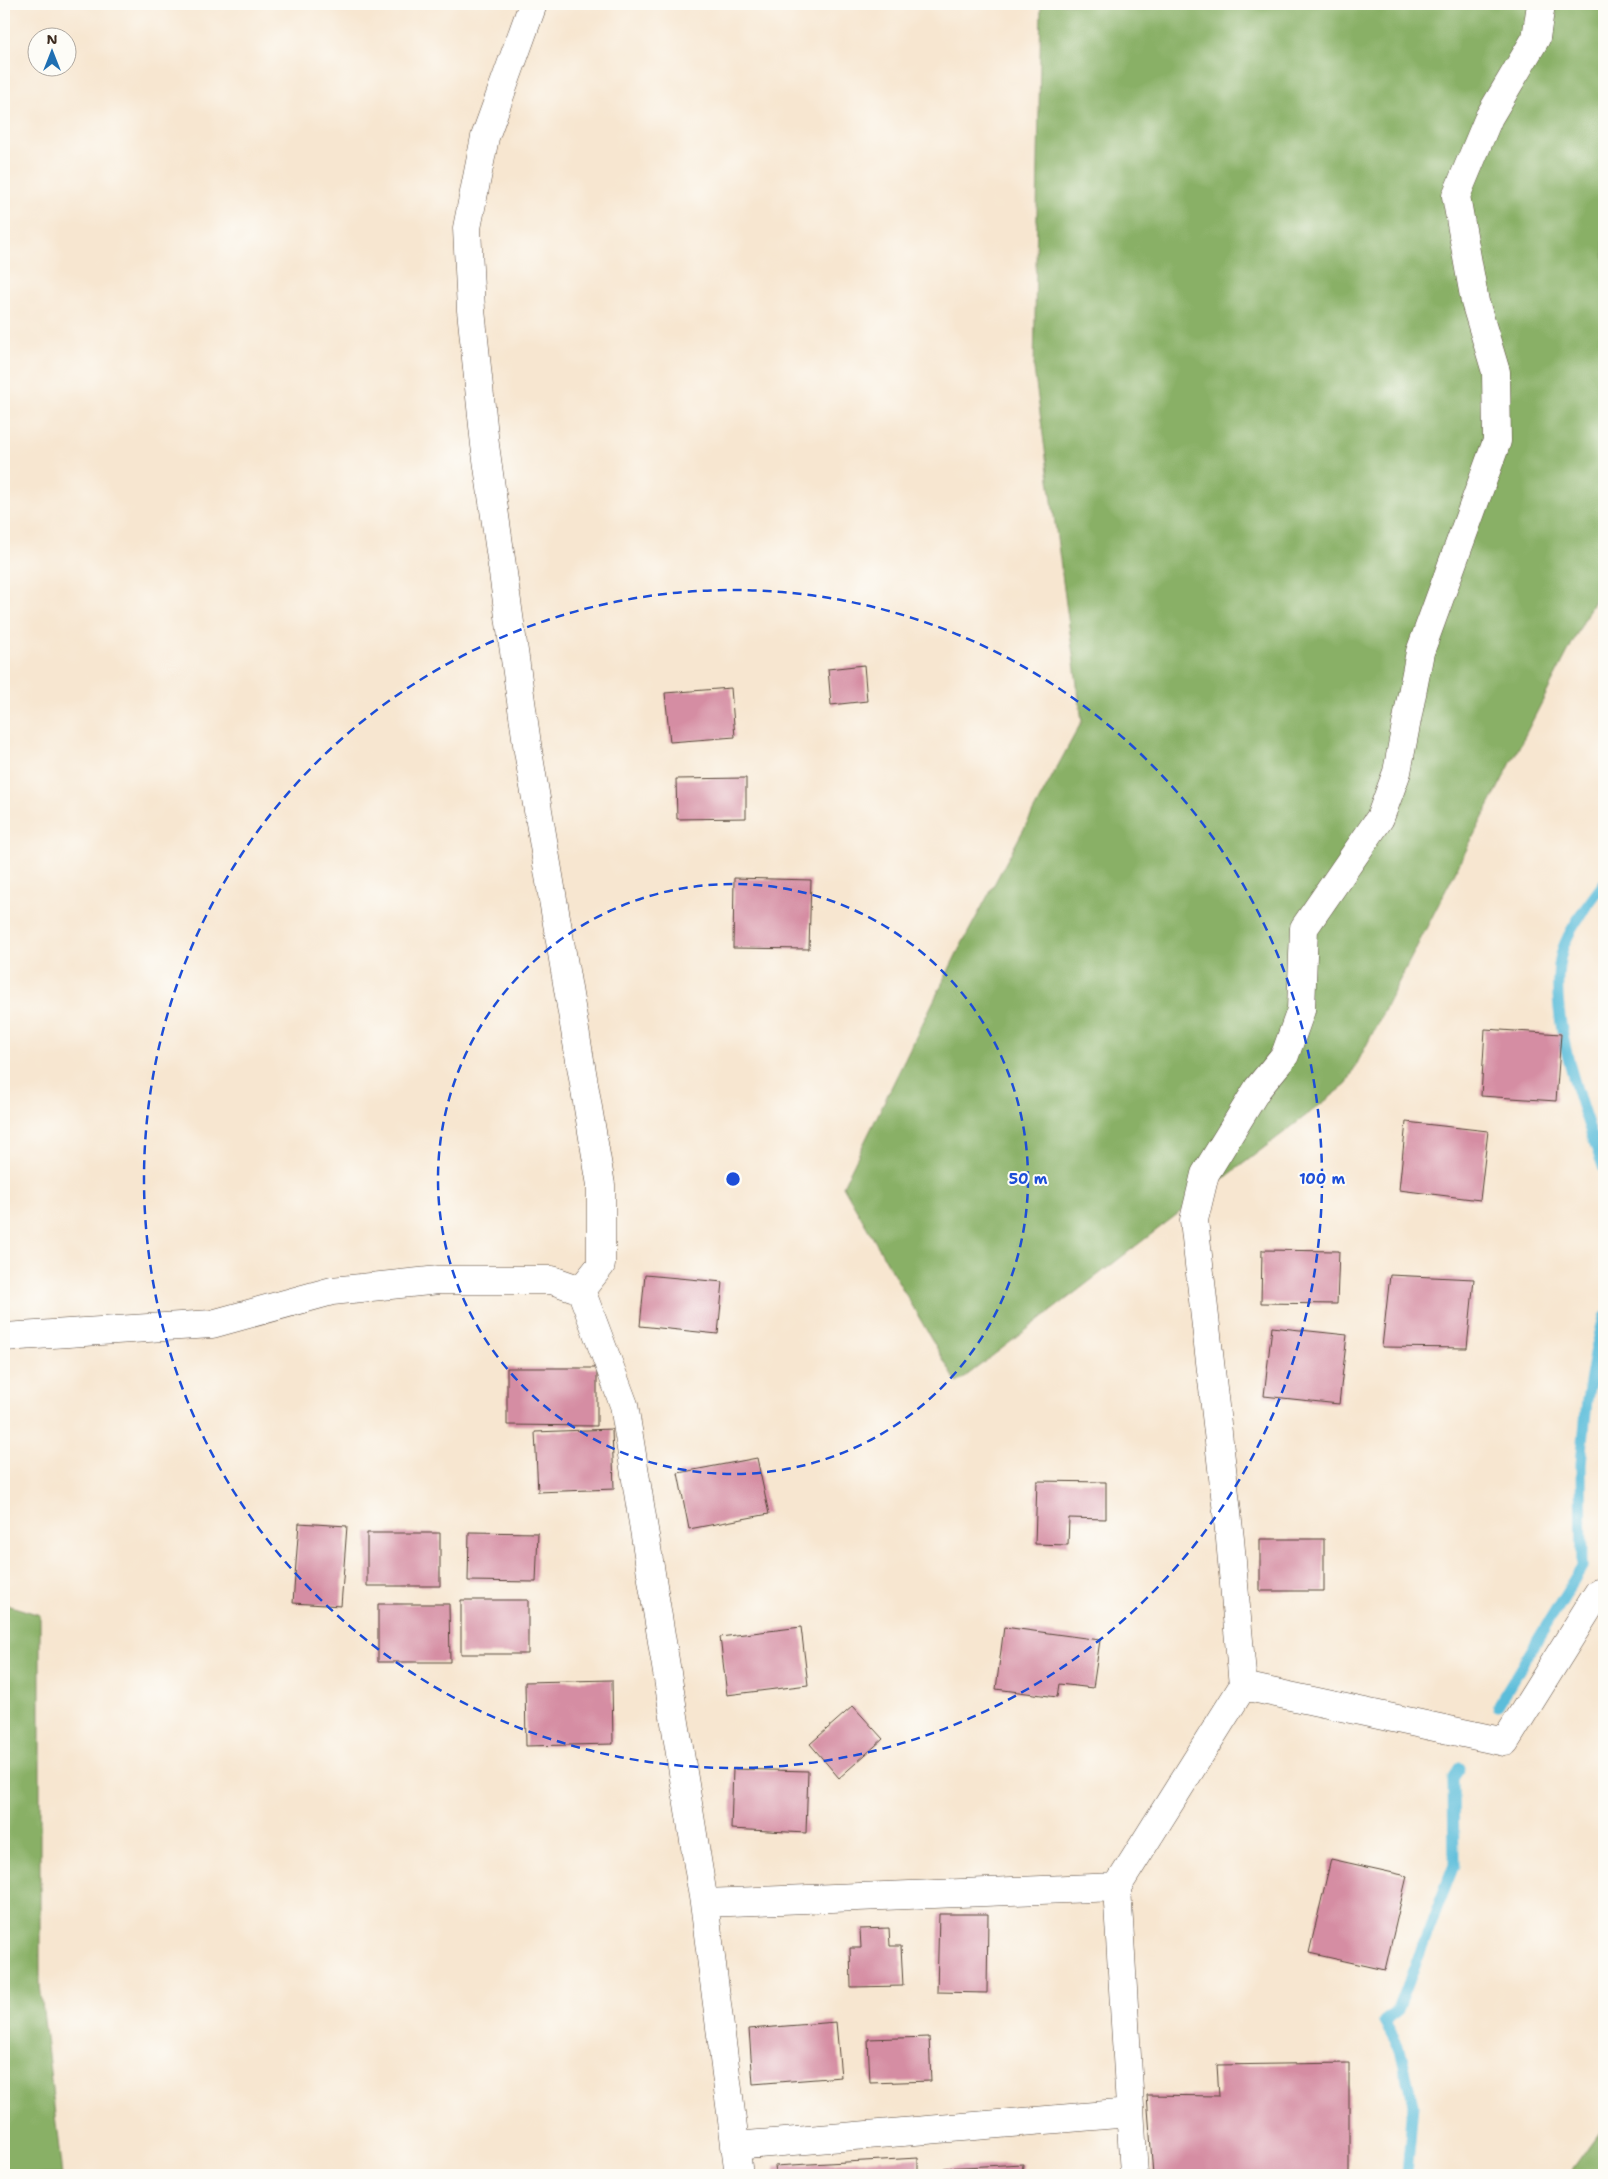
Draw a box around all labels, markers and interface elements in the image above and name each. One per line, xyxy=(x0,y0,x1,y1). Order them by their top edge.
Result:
north arrow xyxy=(28,28,78,78)
text: N xyxy=(46,30,58,48)
text: 50 m xyxy=(1009,1169,1048,1189)
text: 100 m xyxy=(1299,1169,1345,1189)
centre of rings xyxy=(724,1170,742,1188)

